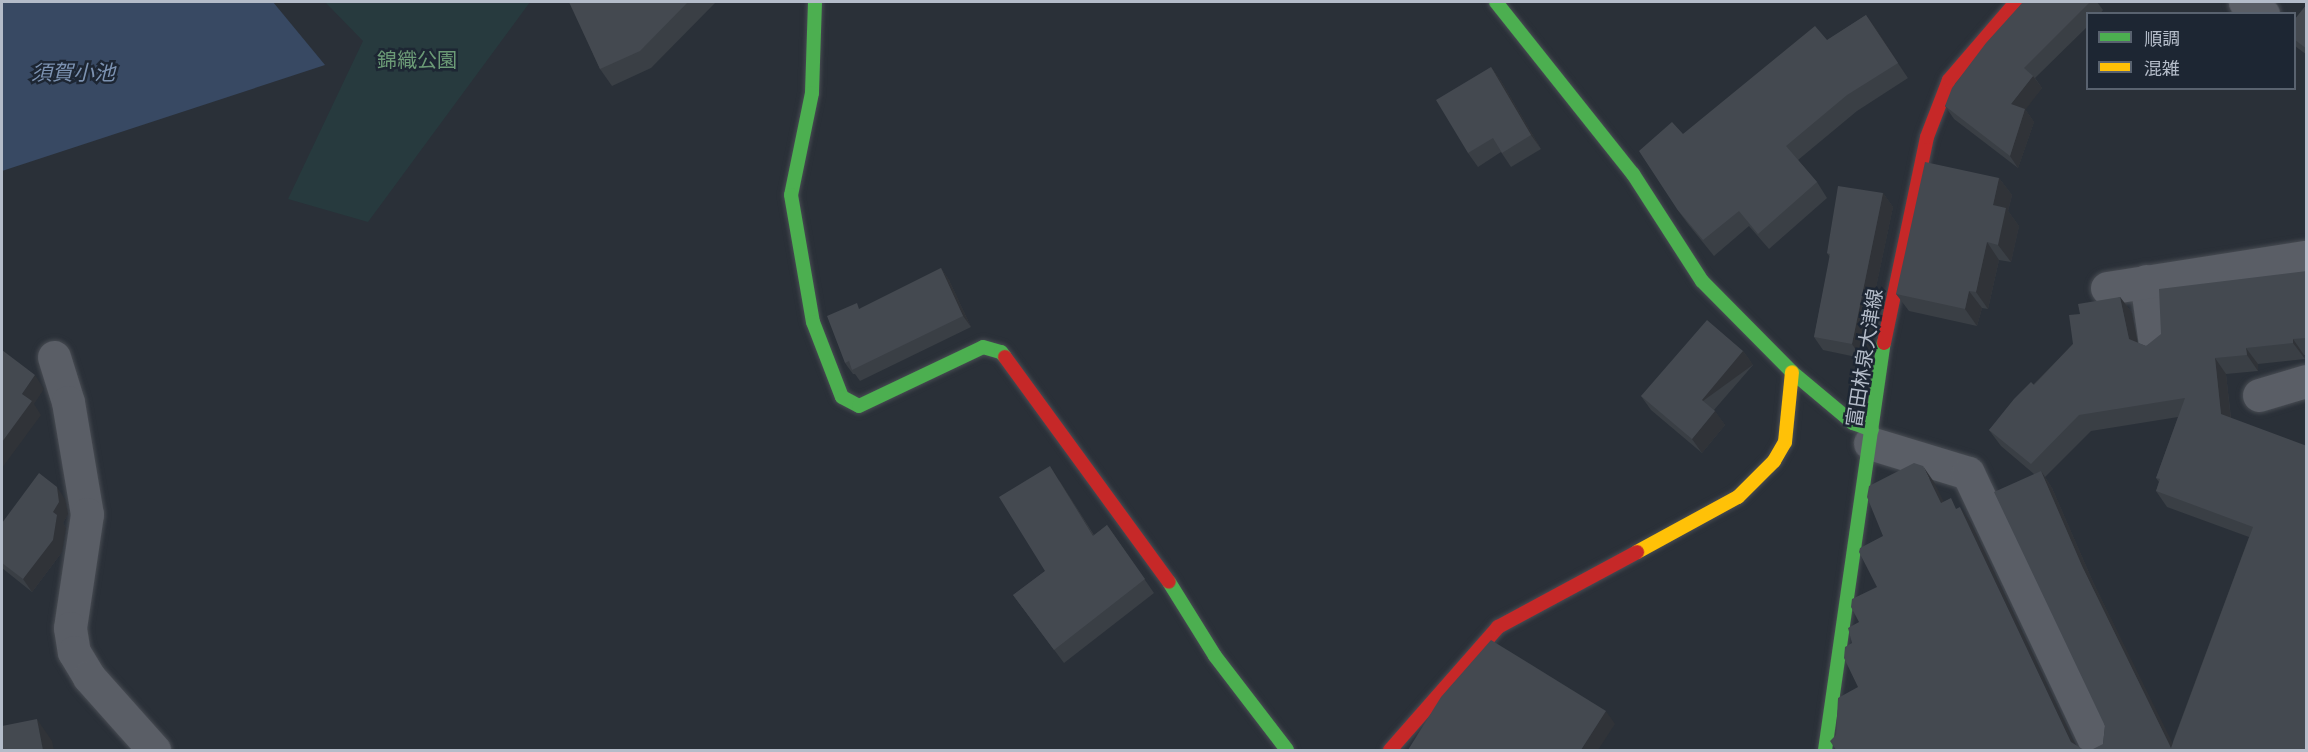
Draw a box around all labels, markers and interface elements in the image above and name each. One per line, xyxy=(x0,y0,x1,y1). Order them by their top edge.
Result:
legend xyxy=(2086,12,2296,90)
text: 順調 xyxy=(2144,26,2180,51)
park label: 錦織公園 xyxy=(377,47,457,71)
text: 混雑 xyxy=(2144,56,2180,81)
water label: 須賀小池 xyxy=(31,60,115,86)
street label: 富田林泉大津線 xyxy=(1841,287,1887,429)

